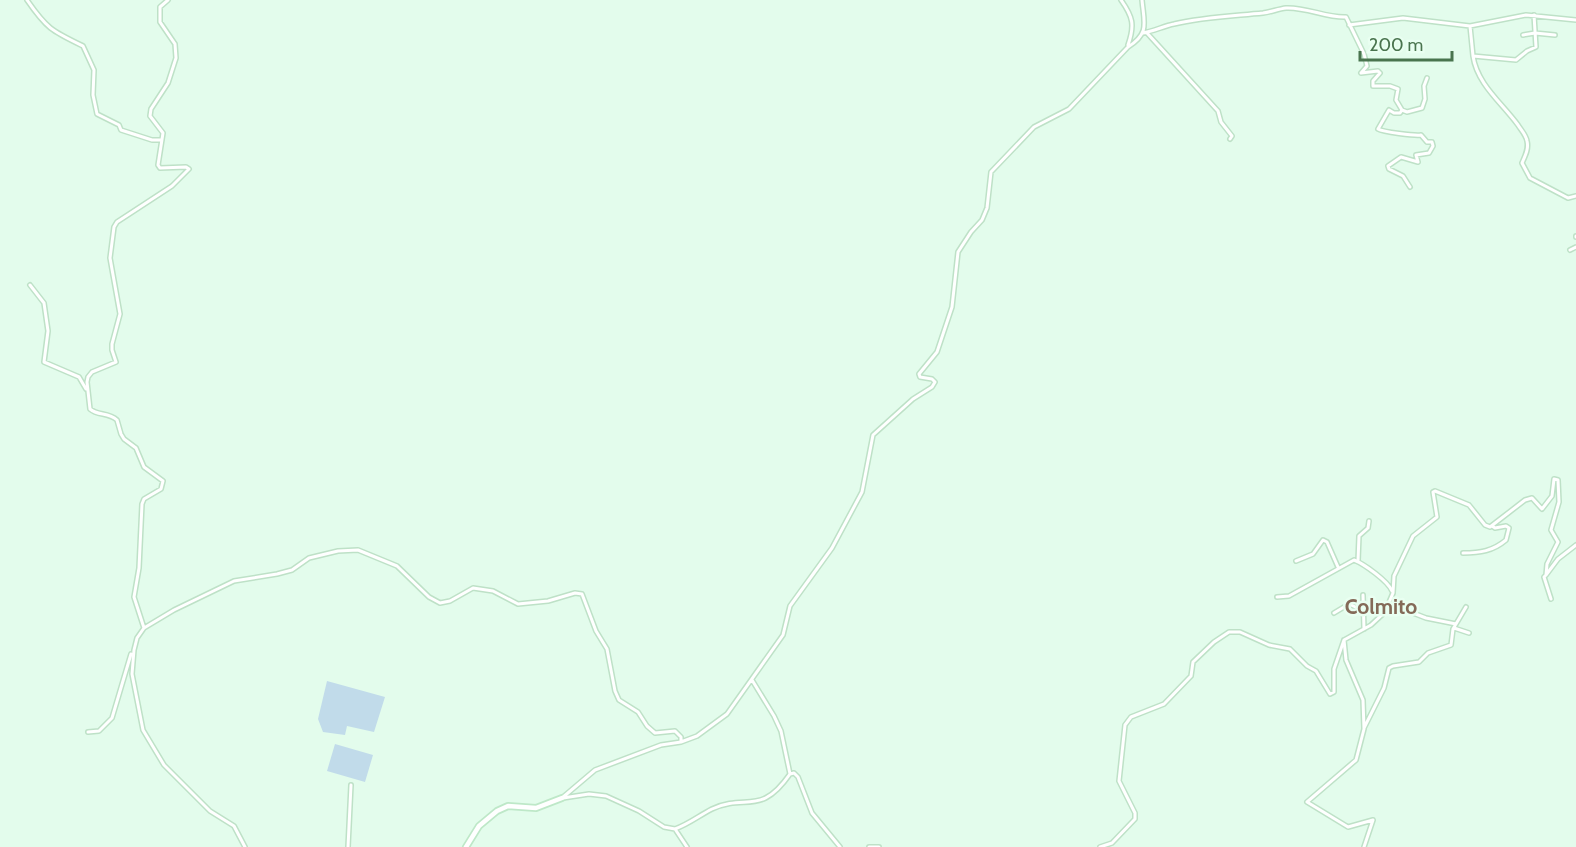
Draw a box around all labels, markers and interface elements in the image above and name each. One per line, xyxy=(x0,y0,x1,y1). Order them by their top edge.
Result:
scale bar xyxy=(1360,24,1452,62)
text: 200 m xyxy=(1369,34,1423,56)
district label: Colmito xyxy=(1345,594,1417,619)

